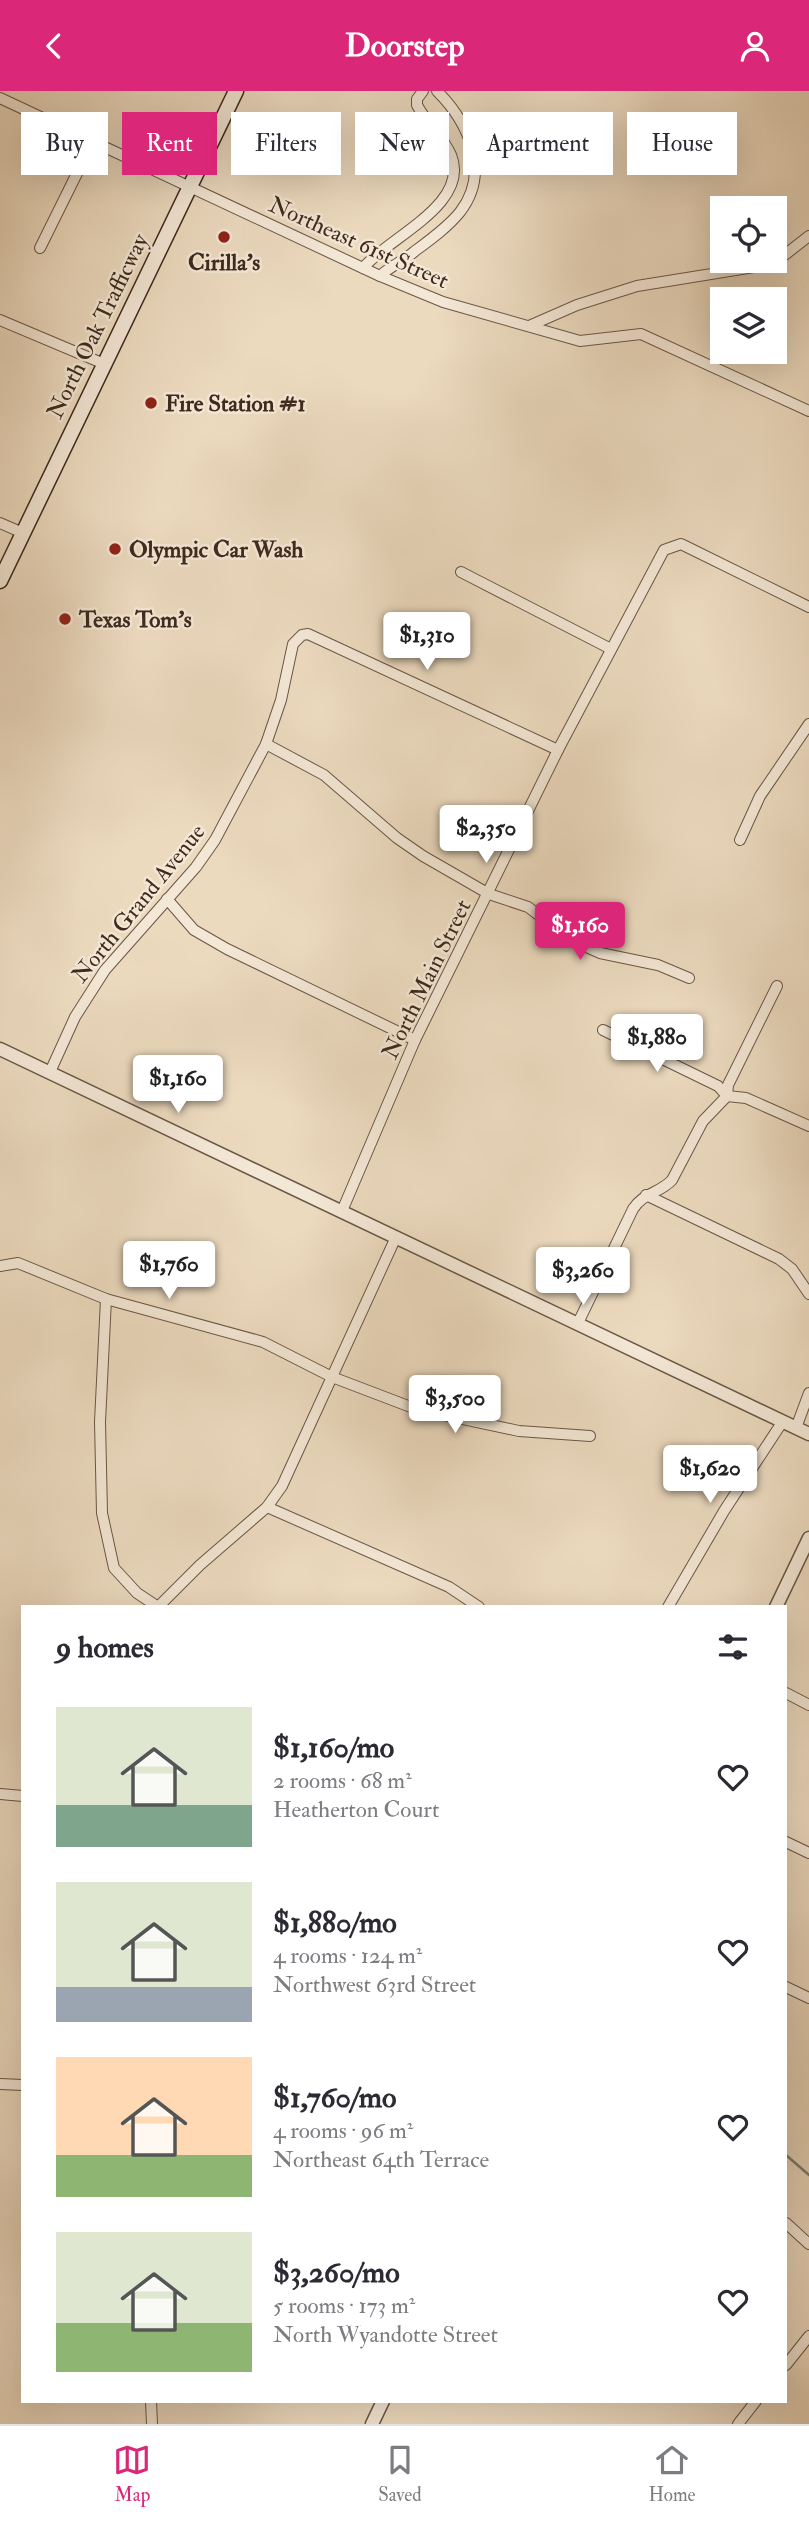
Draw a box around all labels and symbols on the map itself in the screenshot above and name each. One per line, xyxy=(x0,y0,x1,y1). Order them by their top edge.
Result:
street label: Northeast 61st Street xyxy=(264,190,453,295)
street label: North Oak Trafficway xyxy=(40,228,155,423)
marker: Cirilla's xyxy=(216,229,232,245)
place label: Cirilla's xyxy=(188,248,260,277)
place label: Fire Station #1 xyxy=(165,389,306,418)
marker: Fire Station #1 xyxy=(143,395,159,411)
place label: Olympic Car Wash xyxy=(129,535,303,565)
marker: Olympic Car Wash xyxy=(107,541,123,557)
place label: Texas Tom's xyxy=(78,605,192,634)
marker: Texas Tom's xyxy=(57,611,73,627)
pin: $1,310 xyxy=(370,613,484,672)
pin: $2,350 xyxy=(429,805,543,865)
street label: North Grand Avenue xyxy=(65,818,212,989)
street label: North Main Street xyxy=(375,895,478,1064)
pin: $1,160 xyxy=(523,903,637,962)
pin: $1,880 xyxy=(600,1014,714,1074)
pin: $1,160 xyxy=(121,1055,235,1115)
pin: $1,760 xyxy=(112,1241,226,1301)
pin: $3,260 xyxy=(526,1247,640,1307)
pin: $3,500 xyxy=(398,1375,512,1435)
pin: $1,620 xyxy=(653,1445,767,1505)

